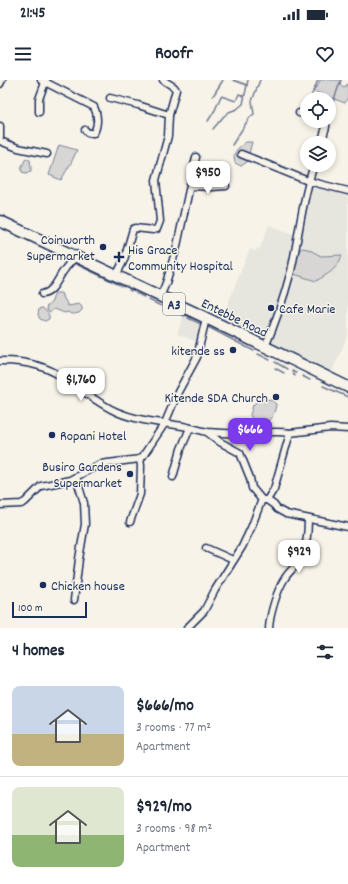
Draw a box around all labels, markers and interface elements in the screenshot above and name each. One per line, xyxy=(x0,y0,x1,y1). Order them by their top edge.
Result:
text: 21:45 xyxy=(20,3,46,25)
text: Roofr xyxy=(155,42,193,67)
icon: menu xyxy=(12,43,34,65)
icon: heart xyxy=(314,43,336,65)
map controls xyxy=(300,92,336,172)
button: locate xyxy=(300,92,336,128)
button: layers xyxy=(300,136,336,172)
pin: $950 xyxy=(184,161,232,195)
text: $950 xyxy=(195,164,221,183)
place label: Coinworth Supermarket xyxy=(27,231,95,267)
place label: His Grace Community Hospital xyxy=(128,241,234,277)
marker: Coinworth Supermarket xyxy=(98,242,108,252)
marker: His Grace Community Hospital xyxy=(113,251,125,263)
road number: A3 xyxy=(163,293,185,315)
street label: Entebbe Road xyxy=(197,294,271,344)
place label: Cafe Marie xyxy=(279,300,335,320)
marker: Cafe Marie xyxy=(266,303,276,313)
place label: kitende ss xyxy=(171,342,225,362)
marker: kitende ss xyxy=(228,345,238,355)
pin: $1,760 xyxy=(48,368,114,402)
text: $1,760 xyxy=(66,371,96,390)
place label: Kitende SDA Church xyxy=(164,389,268,409)
marker: Kitende SDA Church xyxy=(271,392,281,402)
pin: $666 xyxy=(226,418,274,452)
text: $666 xyxy=(237,421,263,440)
place label: Ropani Hotel xyxy=(60,427,127,447)
marker: Ropani Hotel xyxy=(47,430,57,440)
place label: Busiro Gardens Supermarket xyxy=(42,458,122,494)
marker: Busiro Gardens Supermarket xyxy=(125,469,135,479)
pin: $929 xyxy=(275,540,323,574)
text: $929 xyxy=(287,543,311,562)
place label: Chicken house xyxy=(51,577,125,597)
marker: Chicken house xyxy=(38,580,48,590)
scale bar xyxy=(12,600,87,619)
text: 100 m xyxy=(18,601,42,617)
text: 4 homes xyxy=(12,640,65,664)
icon: filters xyxy=(314,641,336,663)
text: $666/mo xyxy=(136,695,194,719)
icon: home xyxy=(44,702,92,750)
text: 3 rooms · 77 m² xyxy=(136,719,211,738)
text: Apartment xyxy=(136,738,190,757)
text: $929/mo xyxy=(136,796,192,820)
icon: home xyxy=(44,803,92,851)
text: 3 rooms · 98 m² xyxy=(136,820,212,839)
text: Apartment xyxy=(136,839,190,858)

